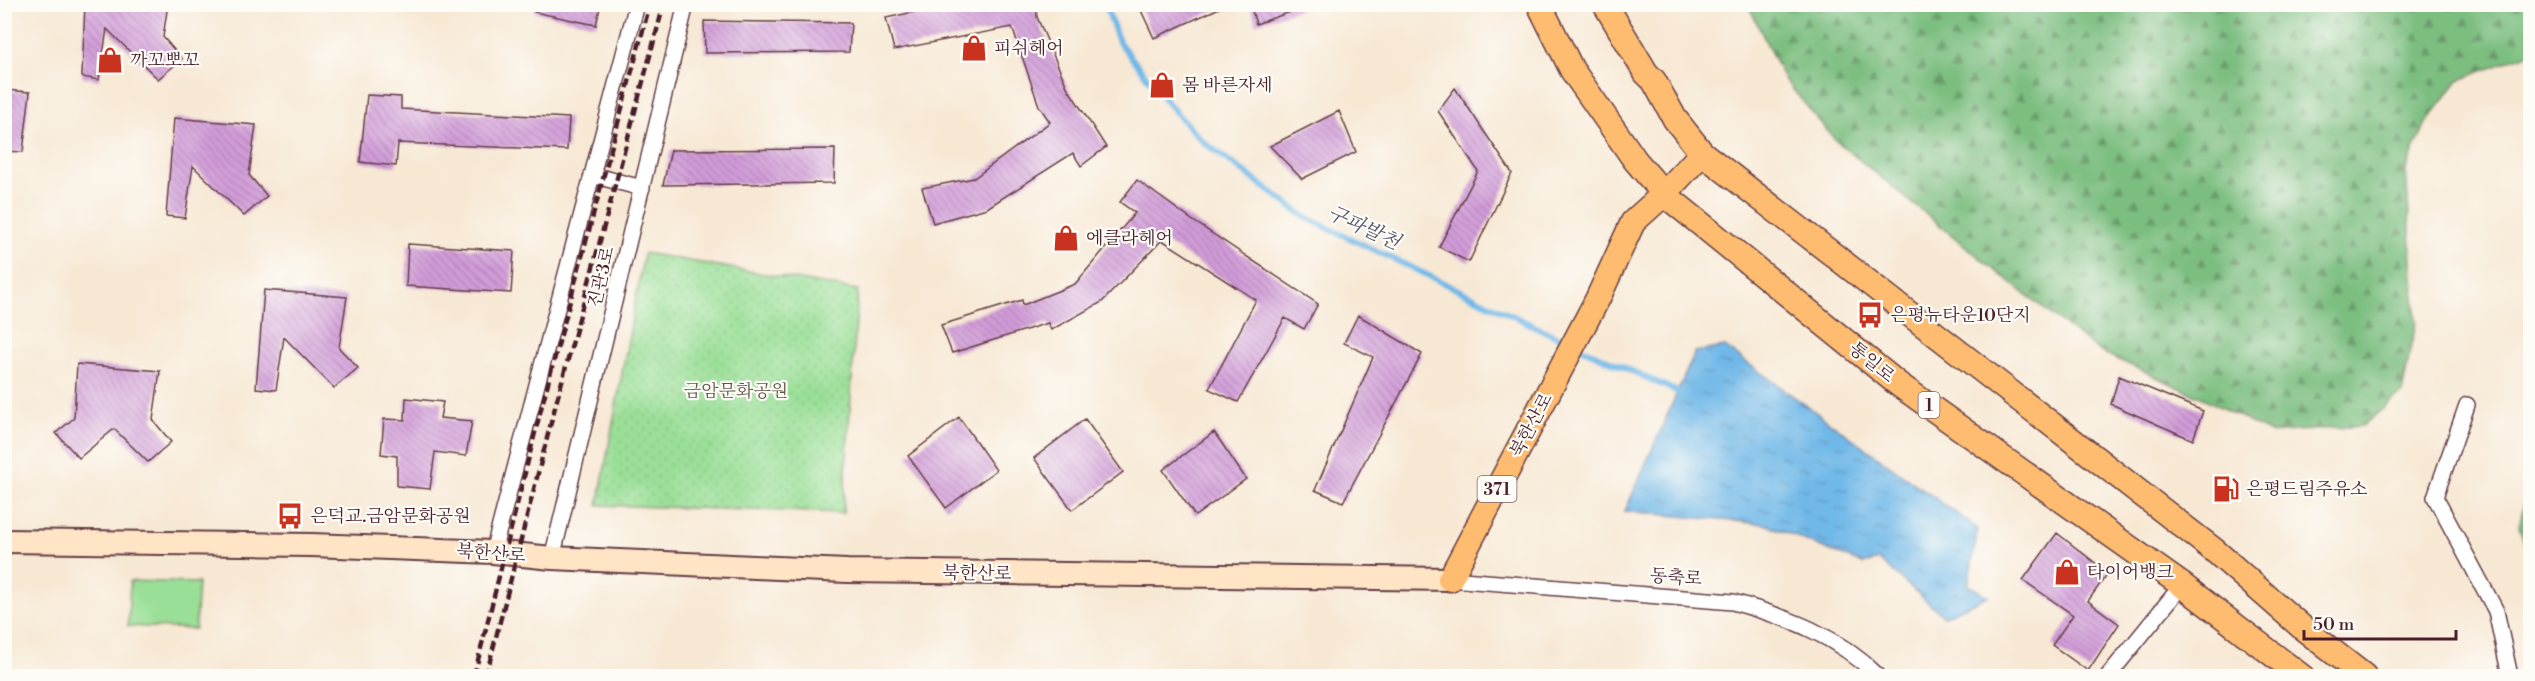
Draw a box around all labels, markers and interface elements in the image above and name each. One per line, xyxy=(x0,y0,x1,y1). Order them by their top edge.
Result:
shop icon: 피쉬헤어 xyxy=(959,33,989,63)
place label: 피쉬헤어 xyxy=(994,37,1064,60)
shop icon: 까꼬뽀꼬 xyxy=(95,45,125,75)
place label: 까꼬뽀꼬 xyxy=(130,49,200,72)
shop icon: 몸 바른자세 xyxy=(1147,70,1177,100)
place label: 몸 바른자세 xyxy=(1182,74,1273,97)
water label: 구파발천 xyxy=(1323,201,1405,257)
shop icon: 에클라헤어 xyxy=(1051,223,1081,253)
place label: 에클라헤어 xyxy=(1086,227,1173,250)
street label: 진관3로 xyxy=(583,244,620,310)
bus stop icon: 은평뉴타운10단지 xyxy=(1855,300,1885,330)
place label: 은평뉴타운10단지 xyxy=(1890,304,2031,327)
street label: 통일로 xyxy=(1844,337,1899,388)
park label: 금암문화공원 xyxy=(684,380,788,403)
street label: 북한산로 xyxy=(1505,389,1558,461)
road number: 1 xyxy=(1918,392,1940,418)
fuel station icon: 은평드림주유소 xyxy=(2211,474,2241,504)
road number: 371 xyxy=(1478,476,1516,502)
place label: 은평드림주유소 xyxy=(2246,478,2368,501)
bus stop icon: 은덕교.금암문화공원 xyxy=(275,501,305,531)
place label: 은덕교.금암문화공원 xyxy=(310,505,471,528)
street label: 북한산로 xyxy=(455,540,526,567)
shop icon: 타이어뱅크 xyxy=(2052,557,2082,587)
street label: 북한산로 xyxy=(942,561,1012,586)
place label: 타이어뱅크 xyxy=(2087,561,2175,584)
street label: 동축로 xyxy=(1649,564,1703,591)
scale bar xyxy=(2304,603,2456,641)
text: 50 m xyxy=(2313,613,2355,636)

